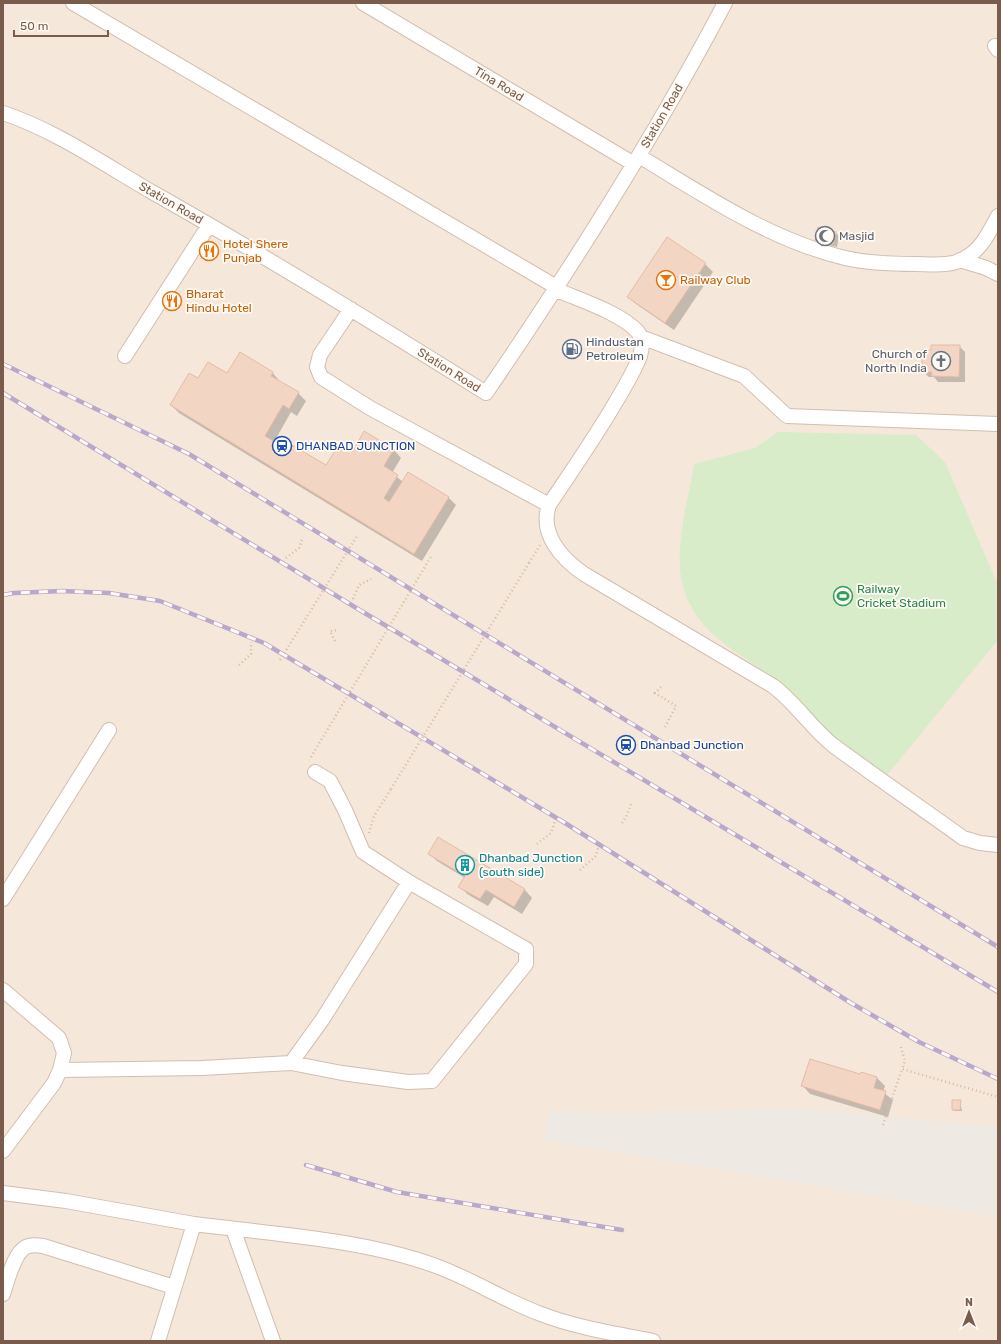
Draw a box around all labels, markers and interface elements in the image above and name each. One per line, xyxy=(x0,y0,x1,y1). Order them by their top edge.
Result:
scale bar xyxy=(14,12,108,38)
text: 50 m xyxy=(20,19,48,33)
street label: Tina Road xyxy=(472,64,526,104)
street label: Station Road xyxy=(638,81,686,151)
street label: Station Road xyxy=(136,179,206,227)
mosque icon: Masjid xyxy=(814,225,836,247)
place label: Masjid xyxy=(839,229,874,243)
place label: Hotel Shere Punjab xyxy=(223,237,289,265)
restaurant icon: Hotel Shere Punjab xyxy=(198,240,220,262)
bar icon: Railway Club xyxy=(655,269,677,291)
place label: Railway Club xyxy=(680,273,751,287)
place label: Bharat Hindu Hotel xyxy=(186,287,252,315)
restaurant icon: Bharat Hindu Hotel xyxy=(161,290,183,312)
place label: Hindustan Petroleum xyxy=(586,335,644,363)
fuel station icon: Hindustan Petroleum xyxy=(561,338,583,360)
street label: Station Road xyxy=(415,345,483,395)
place label: Church of North India xyxy=(865,347,927,375)
church icon: Church of North India xyxy=(930,350,952,372)
station icon: DHANBAD JUNCTION xyxy=(271,435,293,457)
place label: DHANBAD JUNCTION xyxy=(296,439,415,453)
place label: Railway Cricket Stadium xyxy=(857,582,946,610)
sports icon: Railway Cricket Stadium xyxy=(832,585,854,607)
station icon: Dhanbad Junction xyxy=(615,734,637,756)
place label: Dhanbad Junction xyxy=(640,738,744,752)
place label: Dhanbad Junction (south side) xyxy=(479,851,583,879)
building icon: Dhanbad Junction (south side) xyxy=(454,854,476,876)
north arrow xyxy=(949,1292,989,1332)
text: N xyxy=(965,1296,973,1309)

